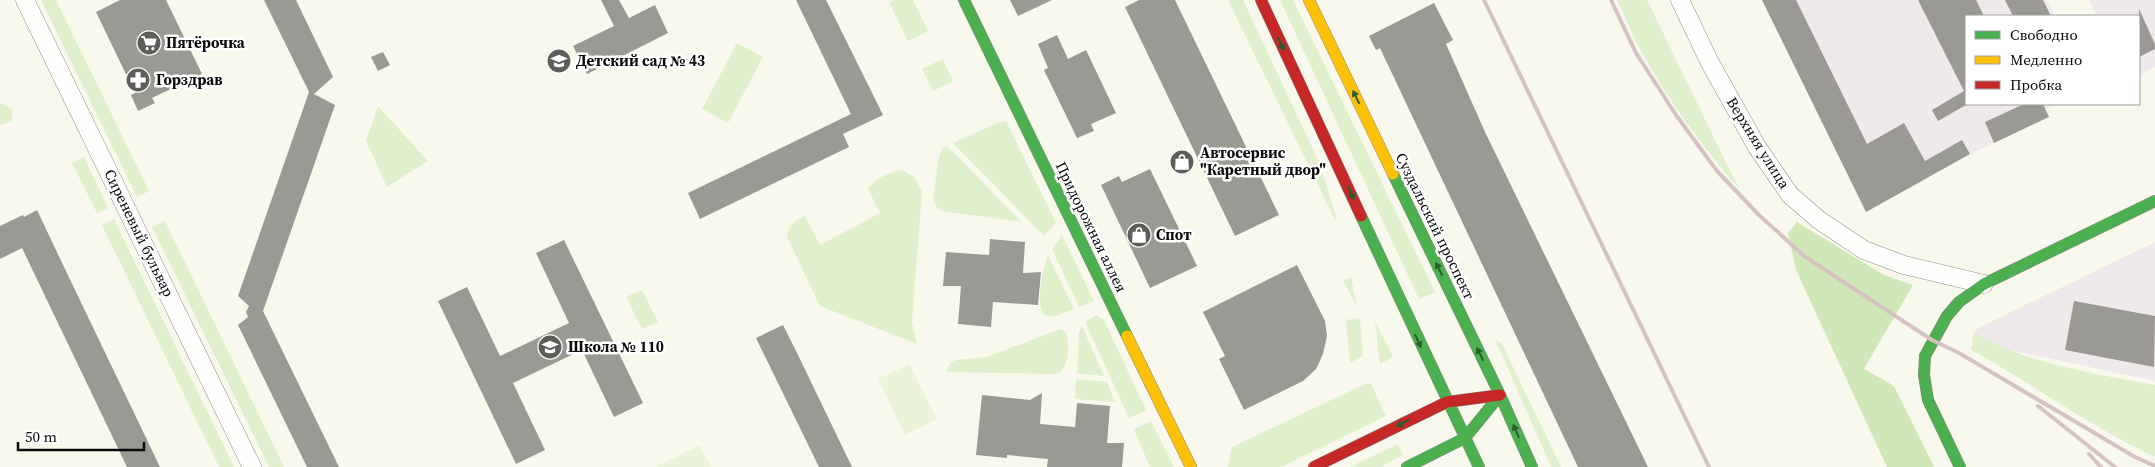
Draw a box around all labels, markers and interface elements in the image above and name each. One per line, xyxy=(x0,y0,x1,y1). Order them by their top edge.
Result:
legend xyxy=(1965,15,2140,105)
text: Свободно xyxy=(2010,24,2078,45)
supermarket icon: Пятёрочка xyxy=(136,30,162,56)
place label: Пятёрочка xyxy=(166,32,246,53)
one-way arrow xyxy=(1278,37,1286,51)
school or university icon: Детский сад № 43 xyxy=(546,48,572,74)
text: Медленно xyxy=(2010,49,2082,70)
place label: Детский сад № 43 xyxy=(576,50,705,71)
pharmacy icon: Горздрав xyxy=(125,67,151,93)
place label: Горздрав xyxy=(156,69,222,90)
text: Пробка xyxy=(2010,74,2062,95)
one-way arrow xyxy=(1352,90,1360,104)
street label: Верхняя улица xyxy=(1722,93,1795,193)
place label: Автосервис "Каретный двор" xyxy=(1200,142,1326,180)
shop icon: Автосервис "Каретный двор" xyxy=(1169,149,1195,175)
street label: Суздальский проспект xyxy=(1391,149,1480,303)
street label: Придорожная аллея xyxy=(1051,158,1132,296)
street label: Сиреневый бульвар xyxy=(99,165,180,300)
one-way arrow xyxy=(1347,186,1355,200)
shop icon: Спот xyxy=(1126,222,1152,248)
place label: Спот xyxy=(1156,224,1192,245)
one-way arrow xyxy=(1435,261,1443,276)
school or university icon: Школа № 110 xyxy=(537,334,563,360)
one-way arrow xyxy=(1414,334,1422,348)
place label: Школа № 110 xyxy=(568,336,664,357)
one-way arrow xyxy=(1476,347,1484,361)
one-way arrow xyxy=(1396,419,1410,427)
scale bar xyxy=(18,420,144,452)
one-way arrow xyxy=(1511,424,1519,438)
text: 50 m xyxy=(25,426,57,447)

